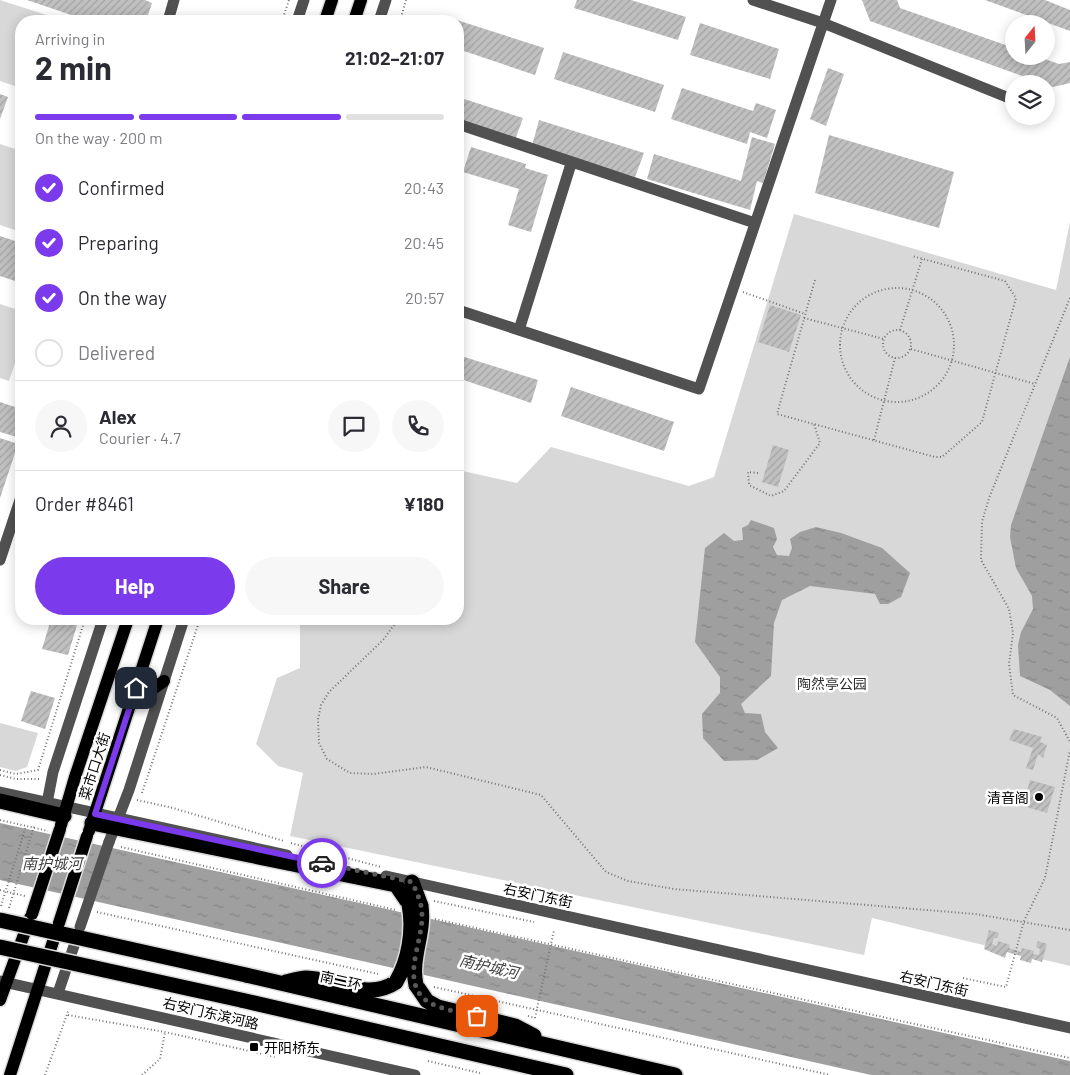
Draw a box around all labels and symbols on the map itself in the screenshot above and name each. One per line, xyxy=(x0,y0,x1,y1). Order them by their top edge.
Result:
north arrow xyxy=(1005,15,1055,65)
pin xyxy=(115,667,157,709)
park label: 陶然亭公园 xyxy=(797,675,867,692)
street label: 菜市口大街 xyxy=(75,730,113,802)
place label: 清音阁 xyxy=(987,789,1029,806)
marker: 清音阁 xyxy=(1033,791,1045,803)
courier xyxy=(297,838,347,888)
water label: 南护城河 xyxy=(22,854,85,872)
street label: 右安门东街 xyxy=(502,879,574,911)
water label: 南护城河 xyxy=(458,950,523,982)
street label: 南二环 xyxy=(319,967,363,993)
street label: 右安门东街 xyxy=(898,967,970,999)
street label: 右安门东滨河路 xyxy=(161,994,261,1032)
pin xyxy=(456,995,498,1037)
place label: 开阳桥东 xyxy=(264,1039,320,1056)
marker: 开阳桥东 xyxy=(248,1041,260,1053)

